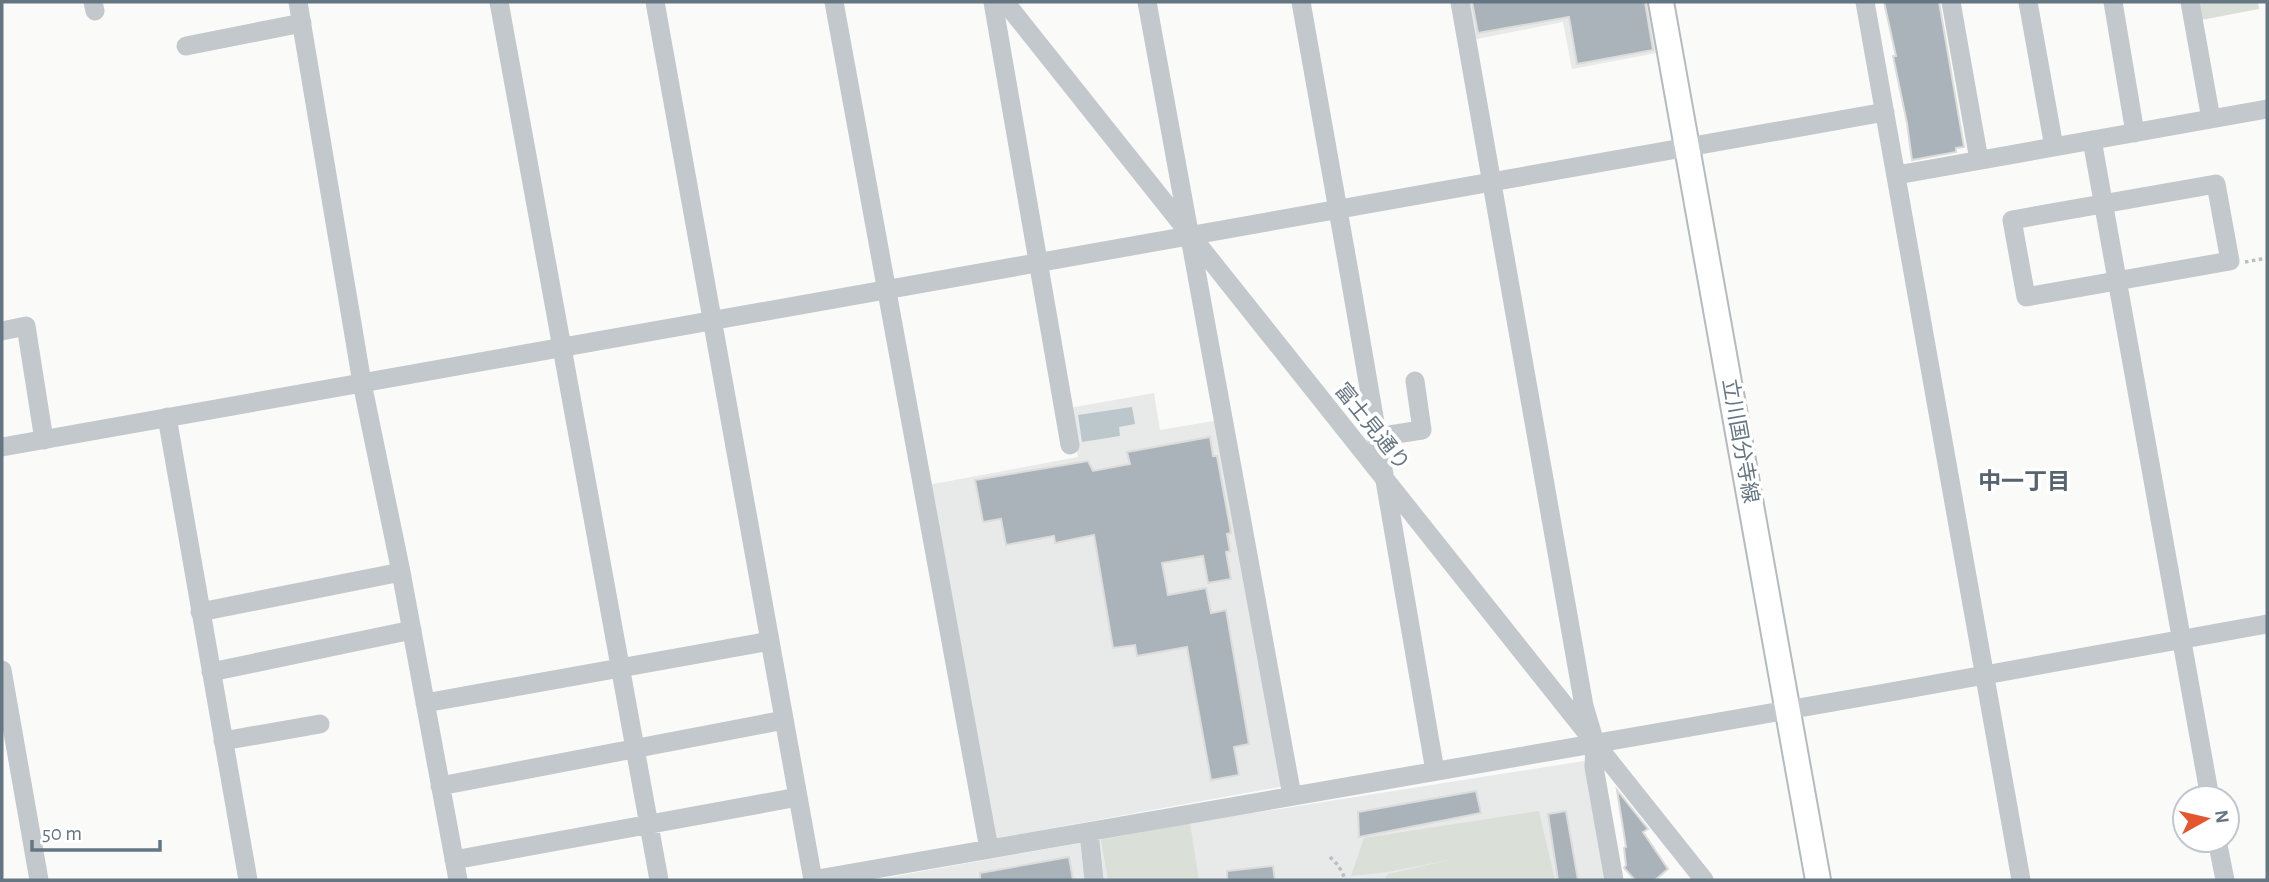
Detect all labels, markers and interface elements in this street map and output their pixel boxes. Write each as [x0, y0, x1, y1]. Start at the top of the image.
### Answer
street label: 立川国分寺線 [1719, 377, 1762, 505]
street label: 富士見通り [1331, 379, 1414, 474]
district label: 中一丁目 [1978, 469, 2070, 494]
north arrow [2171, 784, 2241, 854]
scale bar [32, 808, 159, 852]
text: N [2211, 809, 2232, 825]
text: 50 m [42, 823, 82, 844]

